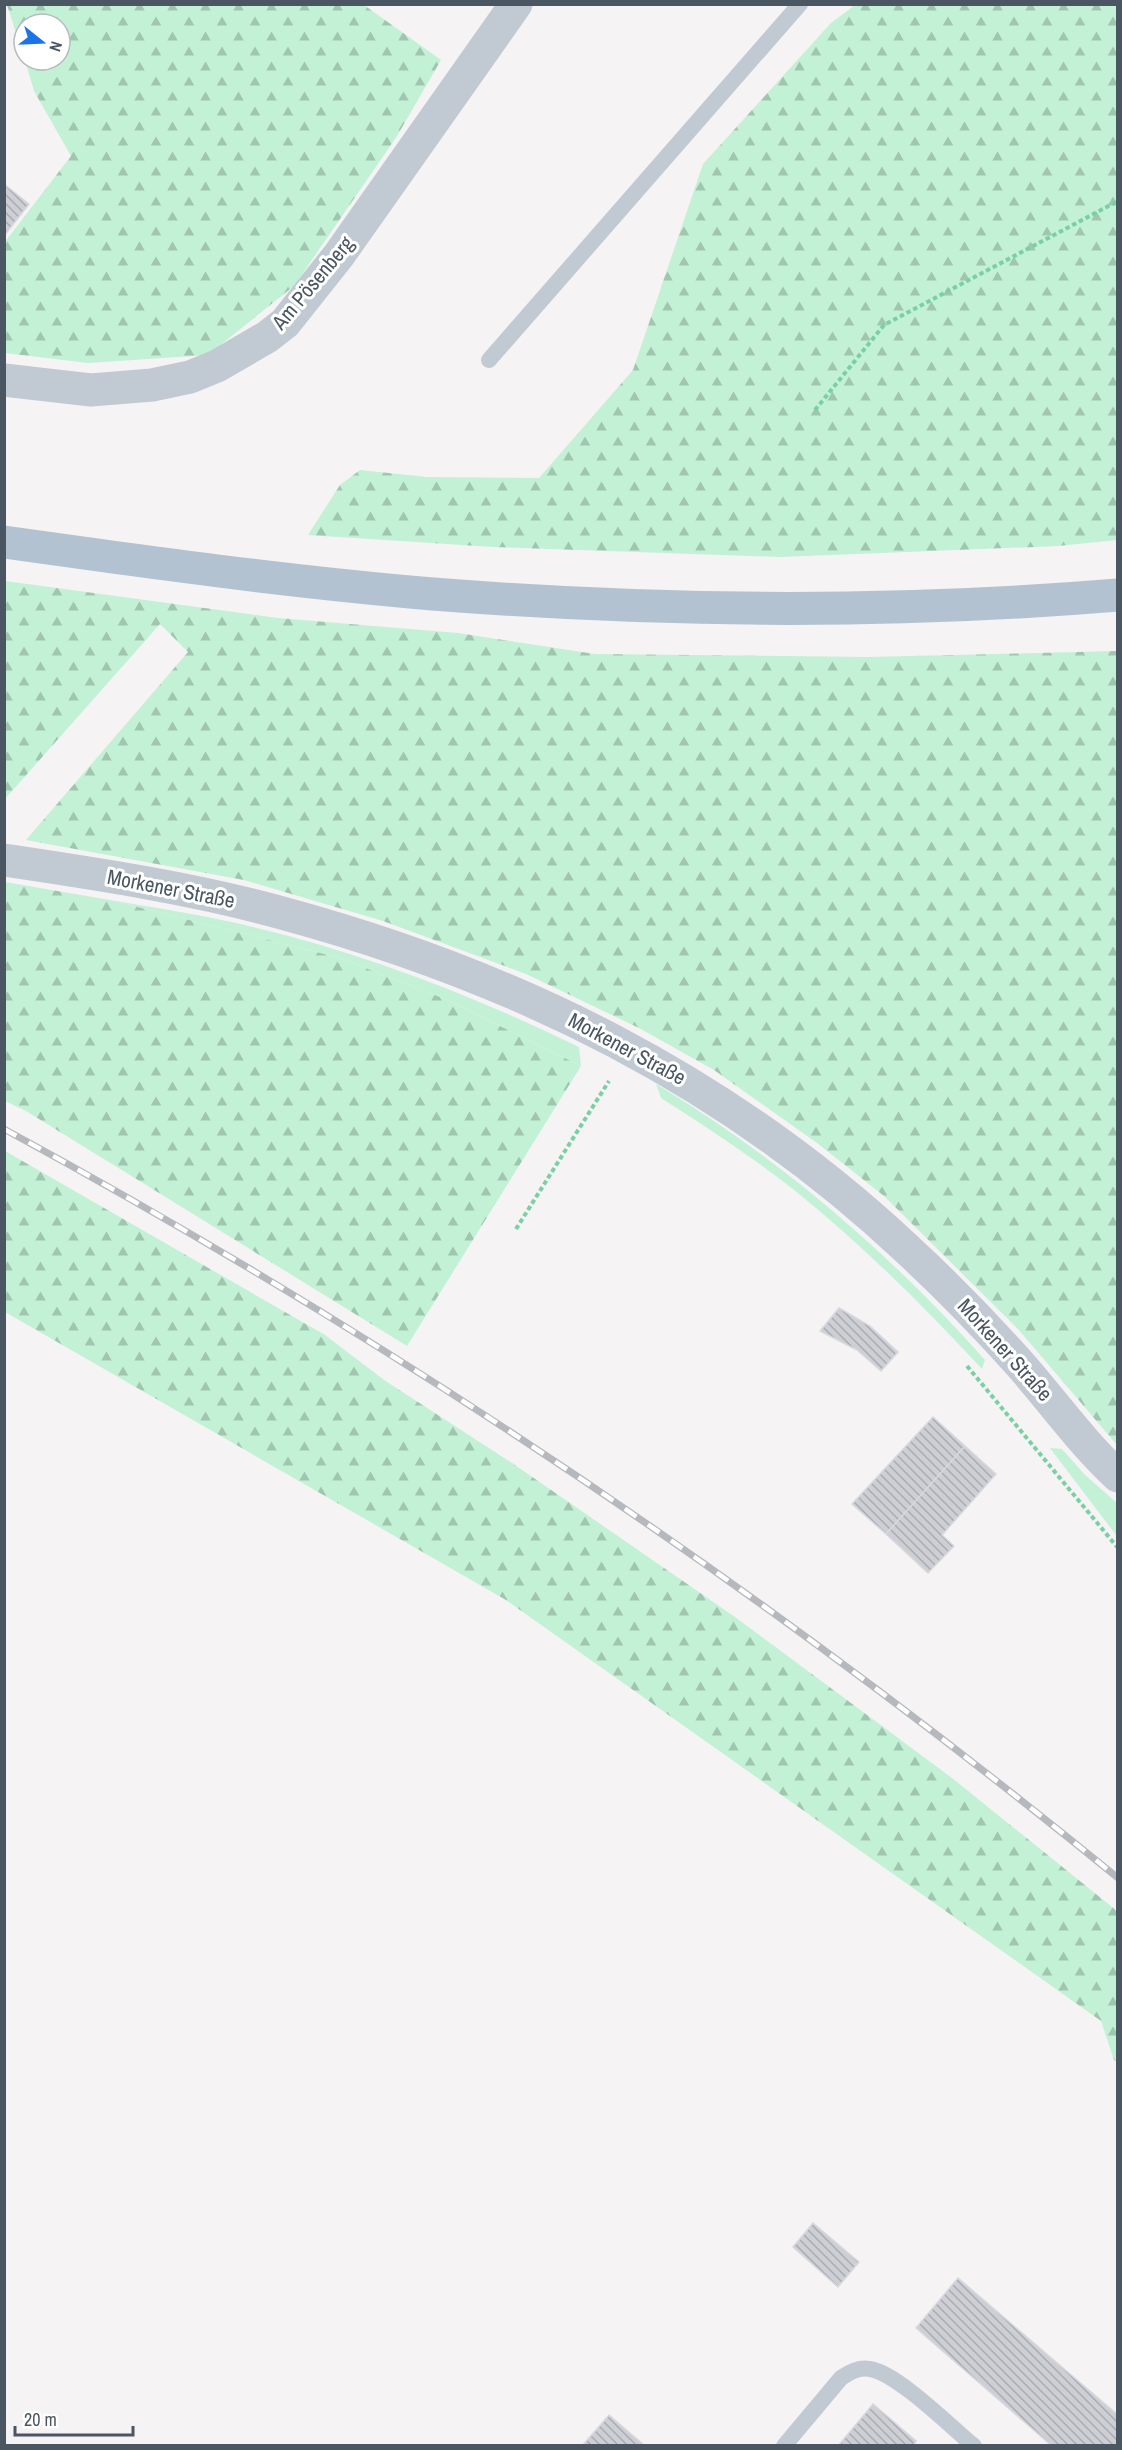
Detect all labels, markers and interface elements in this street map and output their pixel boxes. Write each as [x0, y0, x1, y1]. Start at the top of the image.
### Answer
north arrow [12, 12, 72, 72]
text: N [44, 39, 68, 55]
street label: Am Pösenberg [264, 229, 361, 336]
street label: Morkener Straße [105, 862, 237, 915]
street label: Morkener Straße [563, 1005, 691, 1092]
street label: Morkener Straße [951, 1292, 1059, 1407]
scale bar [15, 2399, 134, 2437]
text: 20 m [24, 2407, 57, 2432]

